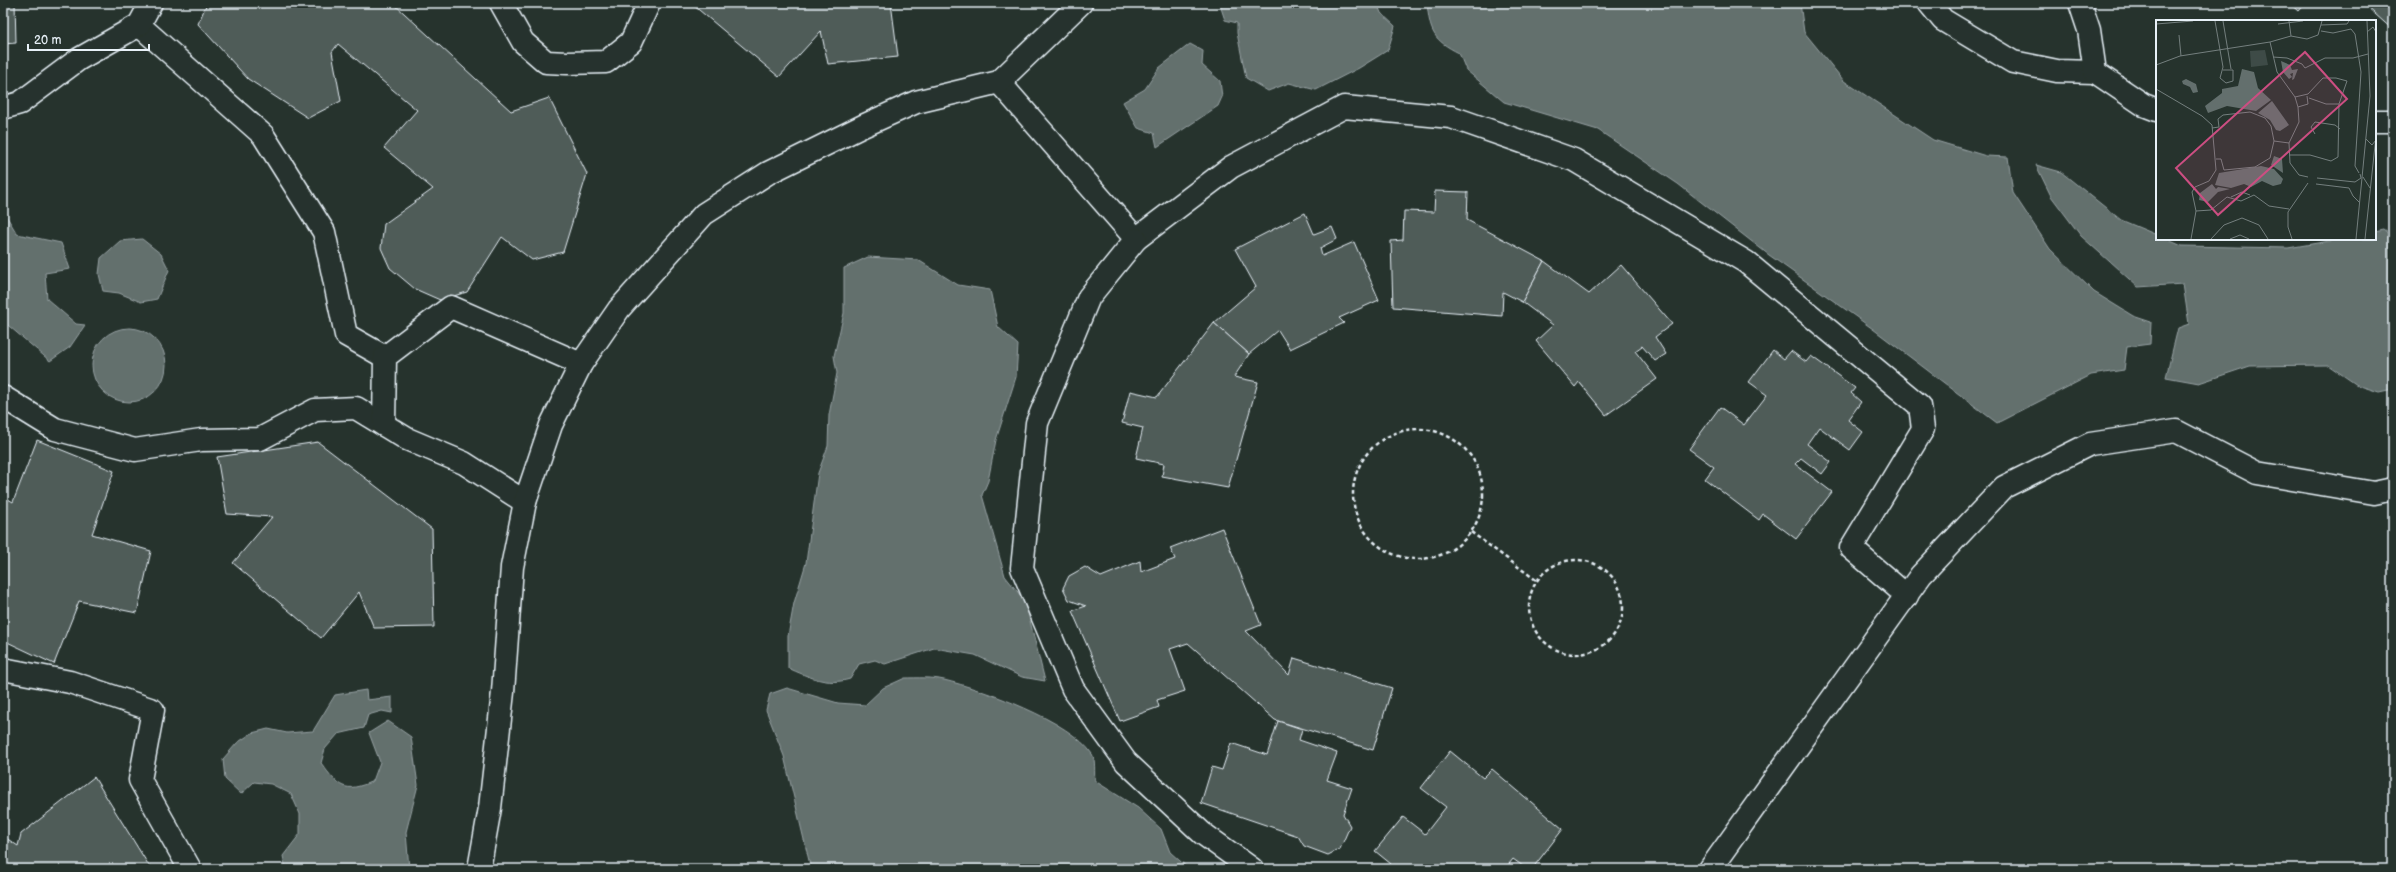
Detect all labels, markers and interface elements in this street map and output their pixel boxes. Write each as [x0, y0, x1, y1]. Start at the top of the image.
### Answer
inset map [2156, 20, 2376, 240]
scale bar [28, 26, 149, 52]
text: 20 m [34, 33, 61, 48]

